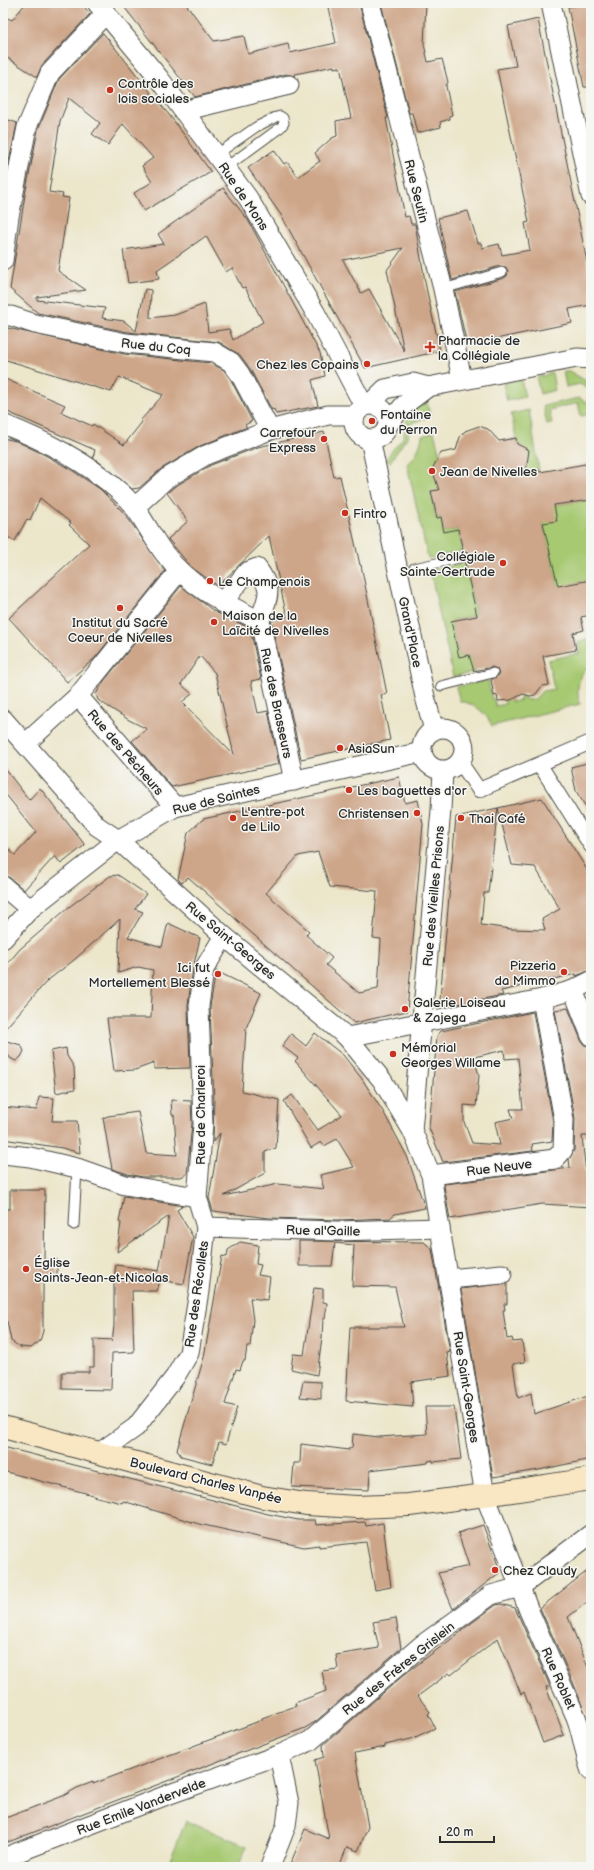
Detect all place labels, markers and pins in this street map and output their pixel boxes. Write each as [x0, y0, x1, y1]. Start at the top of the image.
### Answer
place label: Contrôle des lois sociales [118, 76, 194, 107]
marker: Contrôle des lois sociales [105, 85, 115, 95]
place label: Pharmacie de la Collégiale [438, 333, 520, 364]
marker: Pharmacie de la Collégiale [425, 342, 435, 352]
place label: Chez les Copains [256, 357, 360, 373]
marker: Chez les Copains [362, 359, 372, 369]
place label: Fontaine du Perron [380, 407, 437, 438]
marker: Fontaine du Perron [367, 416, 377, 426]
place label: Carrefour Express [260, 425, 317, 456]
marker: Carrefour Express [319, 434, 329, 444]
place label: Jean de Nivelles [440, 464, 538, 480]
marker: Jean de Nivelles [427, 466, 437, 476]
place label: Fintro [353, 506, 387, 522]
marker: Fintro [340, 508, 350, 518]
place label: Collégiale Sainte-Gertrude [400, 549, 495, 580]
marker: Collégiale Sainte-Gertrude [498, 558, 508, 568]
place label: Le Champenois [218, 574, 311, 590]
marker: Le Champenois [205, 576, 215, 586]
marker: Institut du Sacré Coeur de Nivelles [115, 603, 125, 613]
place label: Maison de la Laïcité de Nivelles [222, 608, 329, 639]
place label: Institut du Sacré Coeur de Nivelles [68, 615, 173, 646]
marker: Maison de la Laïcité de Nivelles [209, 617, 219, 627]
place label: AsiaSun [348, 741, 395, 757]
marker: AsiaSun [335, 743, 345, 753]
place label: Les baguettes d'or [357, 783, 467, 799]
marker: Les baguettes d'or [344, 785, 354, 795]
place label: L'entre-pot de Lilo [241, 804, 305, 835]
place label: Christensen [338, 806, 409, 822]
marker: Christensen [412, 808, 422, 818]
place label: Thai Café [469, 811, 526, 827]
marker: L'entre-pot de Lilo [228, 813, 238, 823]
marker: Thai Café [456, 813, 466, 823]
place label: Pizzeria da Mimmo [495, 958, 556, 989]
place label: Ici fut Mortellement Blessé [88, 960, 210, 991]
marker: Pizzeria da Mimmo [559, 967, 569, 977]
marker: Ici fut Mortellement Blessé [213, 969, 223, 979]
place label: Galerie Loiseau & Zajega [413, 995, 506, 1026]
marker: Galerie Loiseau & Zajega [400, 1004, 410, 1014]
place label: Mémorial Georges Willame [401, 1040, 501, 1071]
marker: Mémorial Georges Willame [388, 1049, 398, 1059]
place label: Église Saints-Jean-et-Nicolas [34, 1255, 169, 1286]
marker: Église Saints-Jean-et-Nicolas [21, 1264, 31, 1274]
place label: Chez Claudy [503, 1563, 577, 1579]
marker: Chez Claudy [490, 1565, 500, 1575]

